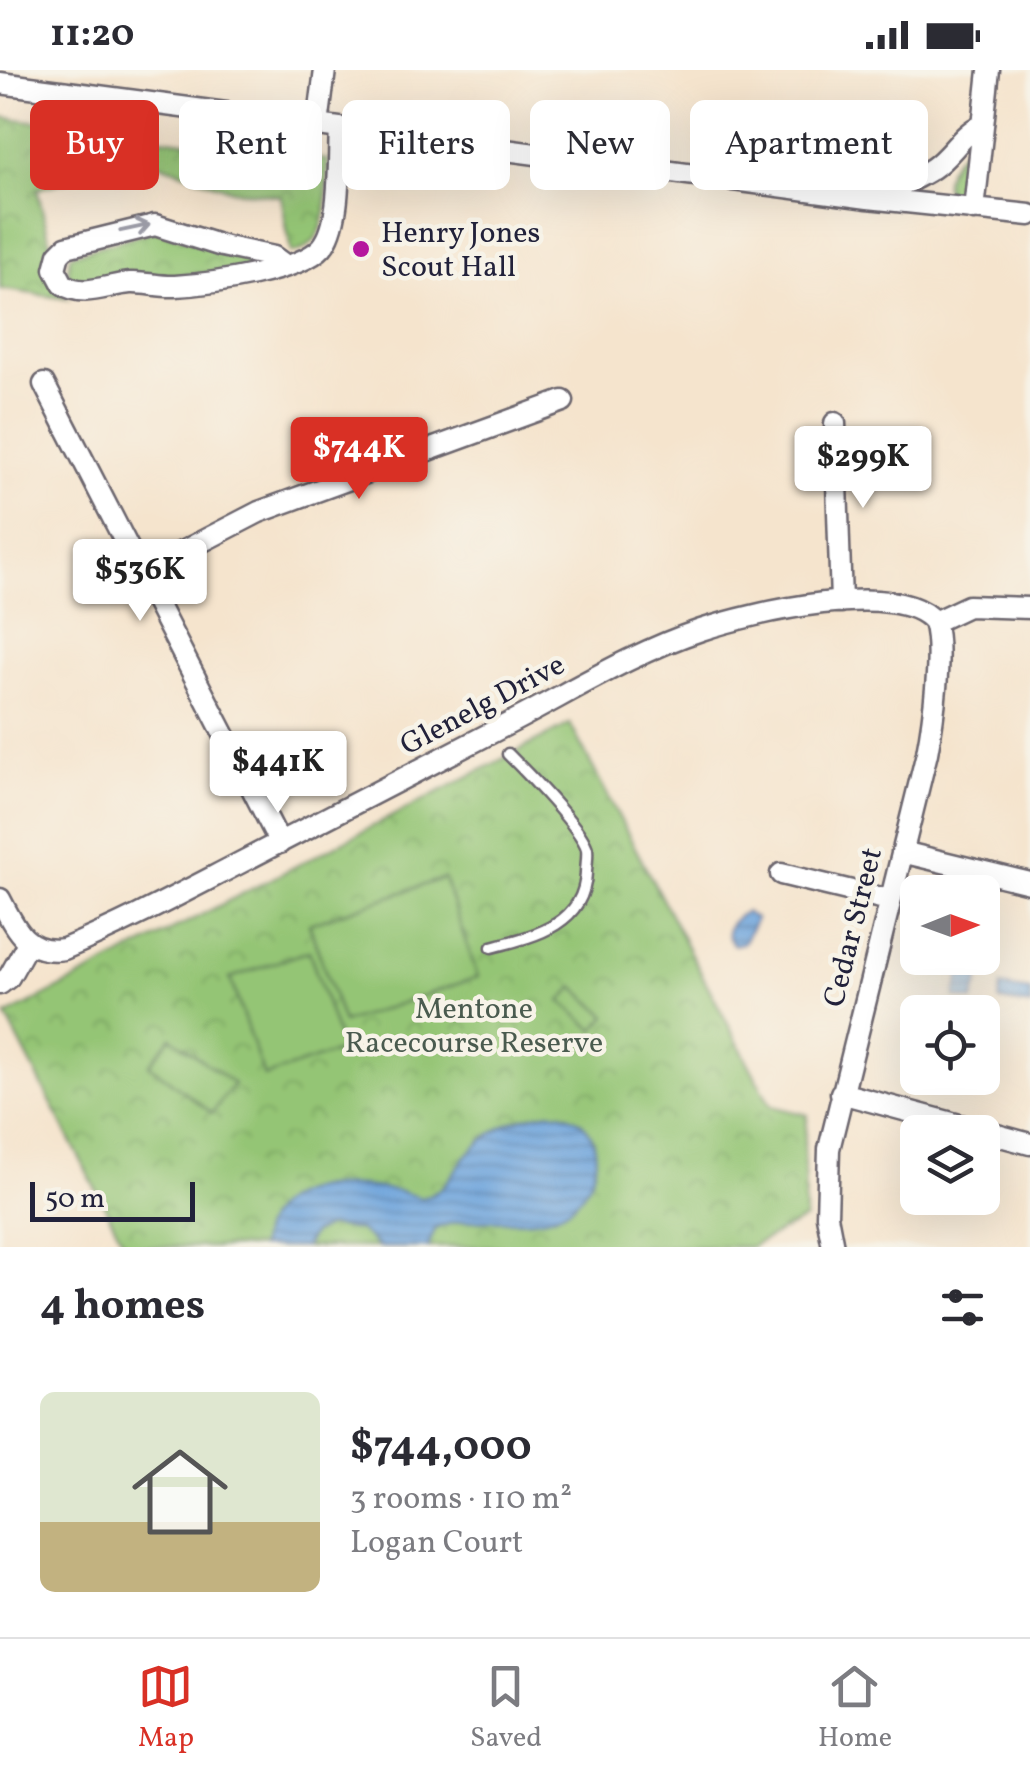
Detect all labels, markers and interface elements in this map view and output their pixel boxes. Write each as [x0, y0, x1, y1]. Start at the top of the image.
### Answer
text: 11:20 [50, 9, 134, 62]
chip: Buy [30, 100, 159, 190]
chip: Rent [179, 100, 322, 190]
chip: Filters [342, 100, 510, 190]
chip: New [530, 100, 670, 190]
chip: Apartment [690, 100, 928, 190]
place label: Henry Jones Scout Hall [381, 213, 540, 289]
one-way arrow [118, 218, 150, 236]
marker: Henry Jones Scout Hall [350, 238, 372, 260]
pin: $744K [289, 417, 429, 502]
pin: $299K [793, 426, 933, 511]
text: $744K [313, 427, 405, 471]
text: $299K [817, 436, 910, 480]
pin: $536K [70, 539, 210, 624]
text: $536K [95, 549, 185, 593]
street label: Glenelg Drive [393, 645, 573, 767]
pin: $441K [208, 731, 348, 816]
text: $441K [232, 741, 324, 785]
street label: Cedar Street [814, 843, 894, 1012]
north arrow [900, 875, 1000, 975]
map controls [900, 875, 1000, 1215]
park label: Mentone Racecourse Reserve [345, 989, 603, 1065]
button: locate [900, 995, 1000, 1095]
button: layers [900, 1115, 1000, 1215]
scale bar [30, 1177, 195, 1222]
text: 50 m [45, 1180, 105, 1219]
text: 4 homes [40, 1278, 205, 1337]
icon: filters [935, 1280, 990, 1335]
text: $744,000 [350, 1419, 532, 1478]
icon: home [120, 1432, 240, 1552]
text: 3 rooms · 110 m² [350, 1478, 572, 1522]
text: Logan Court [350, 1522, 523, 1566]
tab: Map [138, 1659, 194, 1758]
tab: Saved [470, 1659, 542, 1758]
tab: Home [818, 1659, 892, 1758]

